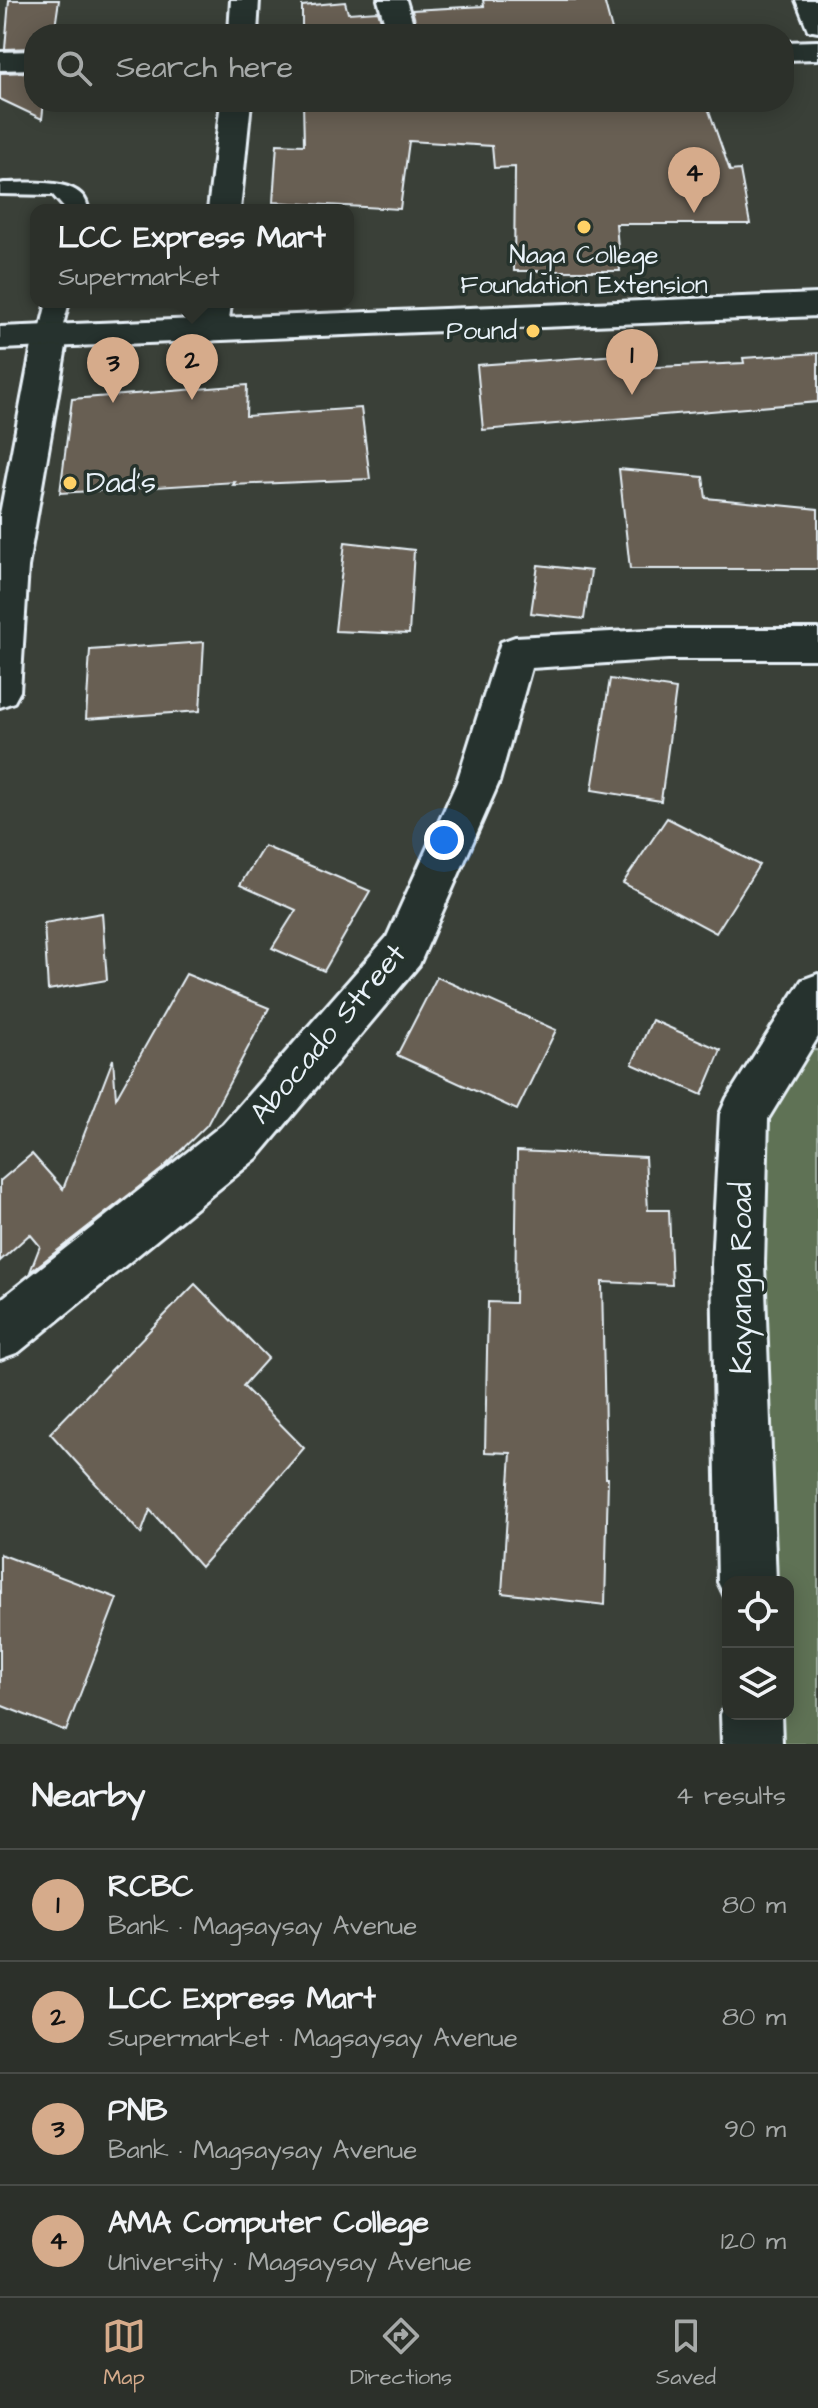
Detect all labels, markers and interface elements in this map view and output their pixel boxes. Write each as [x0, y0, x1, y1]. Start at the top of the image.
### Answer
search box [24, 24, 794, 112]
icon: search [52, 46, 96, 90]
text: Search here [116, 47, 293, 89]
pin: 4 [668, 147, 720, 213]
popup [30, 204, 354, 308]
text: LCC Express Mart [58, 217, 326, 259]
marker: Naga College Foundation Extension [575, 218, 593, 236]
place label: Naga College Foundation Extension [460, 237, 708, 303]
text: Supermarket [58, 259, 219, 295]
place label: Pound [446, 313, 517, 349]
marker: Pound [524, 322, 542, 340]
pin: 1 [606, 329, 658, 395]
pin: 2 [166, 334, 218, 400]
pin: 3 [87, 337, 139, 403]
place label: Dad's [86, 462, 156, 504]
marker: Dad's [61, 474, 79, 492]
your location [424, 820, 464, 860]
street label: Abocado Street [240, 935, 416, 1133]
street label: Kayanga Road [721, 1182, 764, 1374]
map controls [722, 1576, 794, 1720]
button: locate [722, 1576, 794, 1648]
button: layers [722, 1648, 794, 1720]
text: Nearby [32, 1772, 146, 1820]
text: 4 results [676, 1778, 786, 1814]
text: RCBC [108, 1866, 193, 1908]
text: 1 [56, 1887, 60, 1923]
text: 80 m [722, 1887, 786, 1923]
text: Bank · Magsaysay Avenue [108, 1908, 417, 1944]
text: LCC Express Mart [108, 1978, 376, 2020]
text: 2 [51, 1999, 65, 2035]
text: 80 m [722, 1999, 786, 2035]
text: Supermarket · Magsaysay Avenue [108, 2020, 518, 2056]
text: PNB [108, 2090, 167, 2132]
text: 3 [51, 2111, 65, 2147]
text: 90 m [724, 2111, 786, 2147]
text: Bank · Magsaysay Avenue [108, 2132, 417, 2168]
text: AMA Computer College [108, 2202, 429, 2244]
text: 4 [49, 2223, 67, 2259]
text: 120 m [721, 2223, 786, 2259]
text: University · Magsaysay Avenue [108, 2244, 472, 2280]
tab: Map [102, 2314, 146, 2393]
tab: Directions [350, 2314, 452, 2393]
tab: Saved [656, 2314, 716, 2393]

